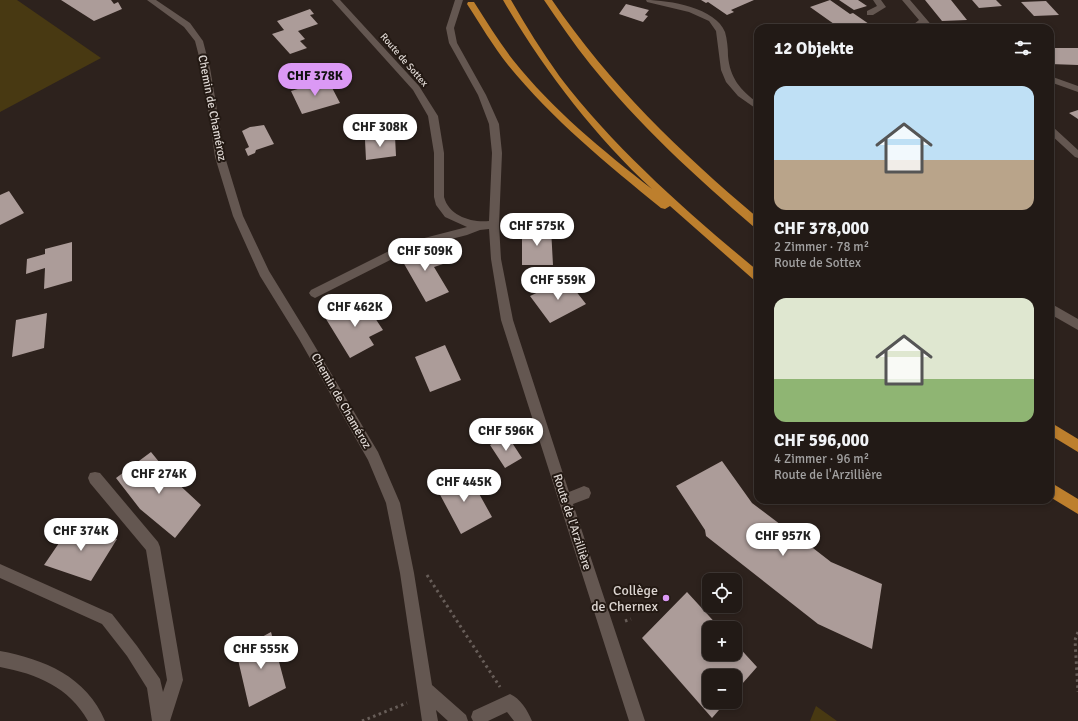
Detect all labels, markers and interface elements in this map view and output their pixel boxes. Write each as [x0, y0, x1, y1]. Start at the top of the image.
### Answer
street label: Route de Sottex [378, 31, 431, 89]
icon: filters [1012, 37, 1034, 59]
text: 12 Objekte [774, 38, 854, 59]
street label: Chemin de Chaméroz [194, 54, 230, 162]
pin: CHF 378K [274, 63, 356, 97]
text: CHF 378K [287, 68, 343, 84]
icon: home [868, 112, 940, 184]
pin: CHF 308K [339, 114, 421, 148]
text: CHF 308K [352, 119, 408, 135]
pin: CHF 575K [496, 213, 578, 247]
text: CHF 575K [509, 218, 565, 234]
text: CHF 378,000 [774, 218, 869, 239]
pin: CHF 509K [384, 238, 466, 272]
text: 2 Zimmer · 78 m² [774, 239, 869, 255]
text: CHF 509K [397, 243, 453, 259]
text: Route de Sottex [774, 255, 861, 271]
pin: CHF 559K [517, 267, 599, 301]
text: CHF 559K [530, 272, 586, 288]
pin: CHF 462K [314, 294, 396, 328]
text: CHF 462K [327, 299, 383, 315]
icon: home [868, 324, 940, 396]
street label: Chemin de Chaméroz [308, 351, 374, 451]
pin: CHF 596K [465, 418, 547, 452]
text: CHF 596K [478, 423, 534, 439]
text: CHF 596,000 [774, 430, 869, 451]
text: 4 Zimmer · 96 m² [774, 451, 869, 467]
pin: CHF 274K [118, 461, 200, 495]
text: CHF 274K [131, 466, 187, 482]
text: Route de l'Arzillière [774, 467, 882, 483]
pin: CHF 445K [423, 469, 505, 503]
street label: Route de l'Arzillière [549, 472, 595, 572]
text: CHF 445K [436, 474, 492, 490]
pin: CHF 374K [40, 518, 122, 552]
text: CHF 374K [53, 523, 109, 539]
pin: CHF 957K [742, 523, 824, 557]
text: CHF 957K [755, 528, 811, 544]
map controls [702, 573, 742, 709]
button: locate [702, 573, 742, 613]
place label: Collège de Chernex [591, 582, 659, 615]
marker: Collège de Chernex [661, 593, 671, 603]
button: + [702, 621, 742, 661]
pin: CHF 555K [220, 636, 302, 670]
text: CHF 555K [233, 641, 289, 657]
button: − [702, 669, 742, 709]

